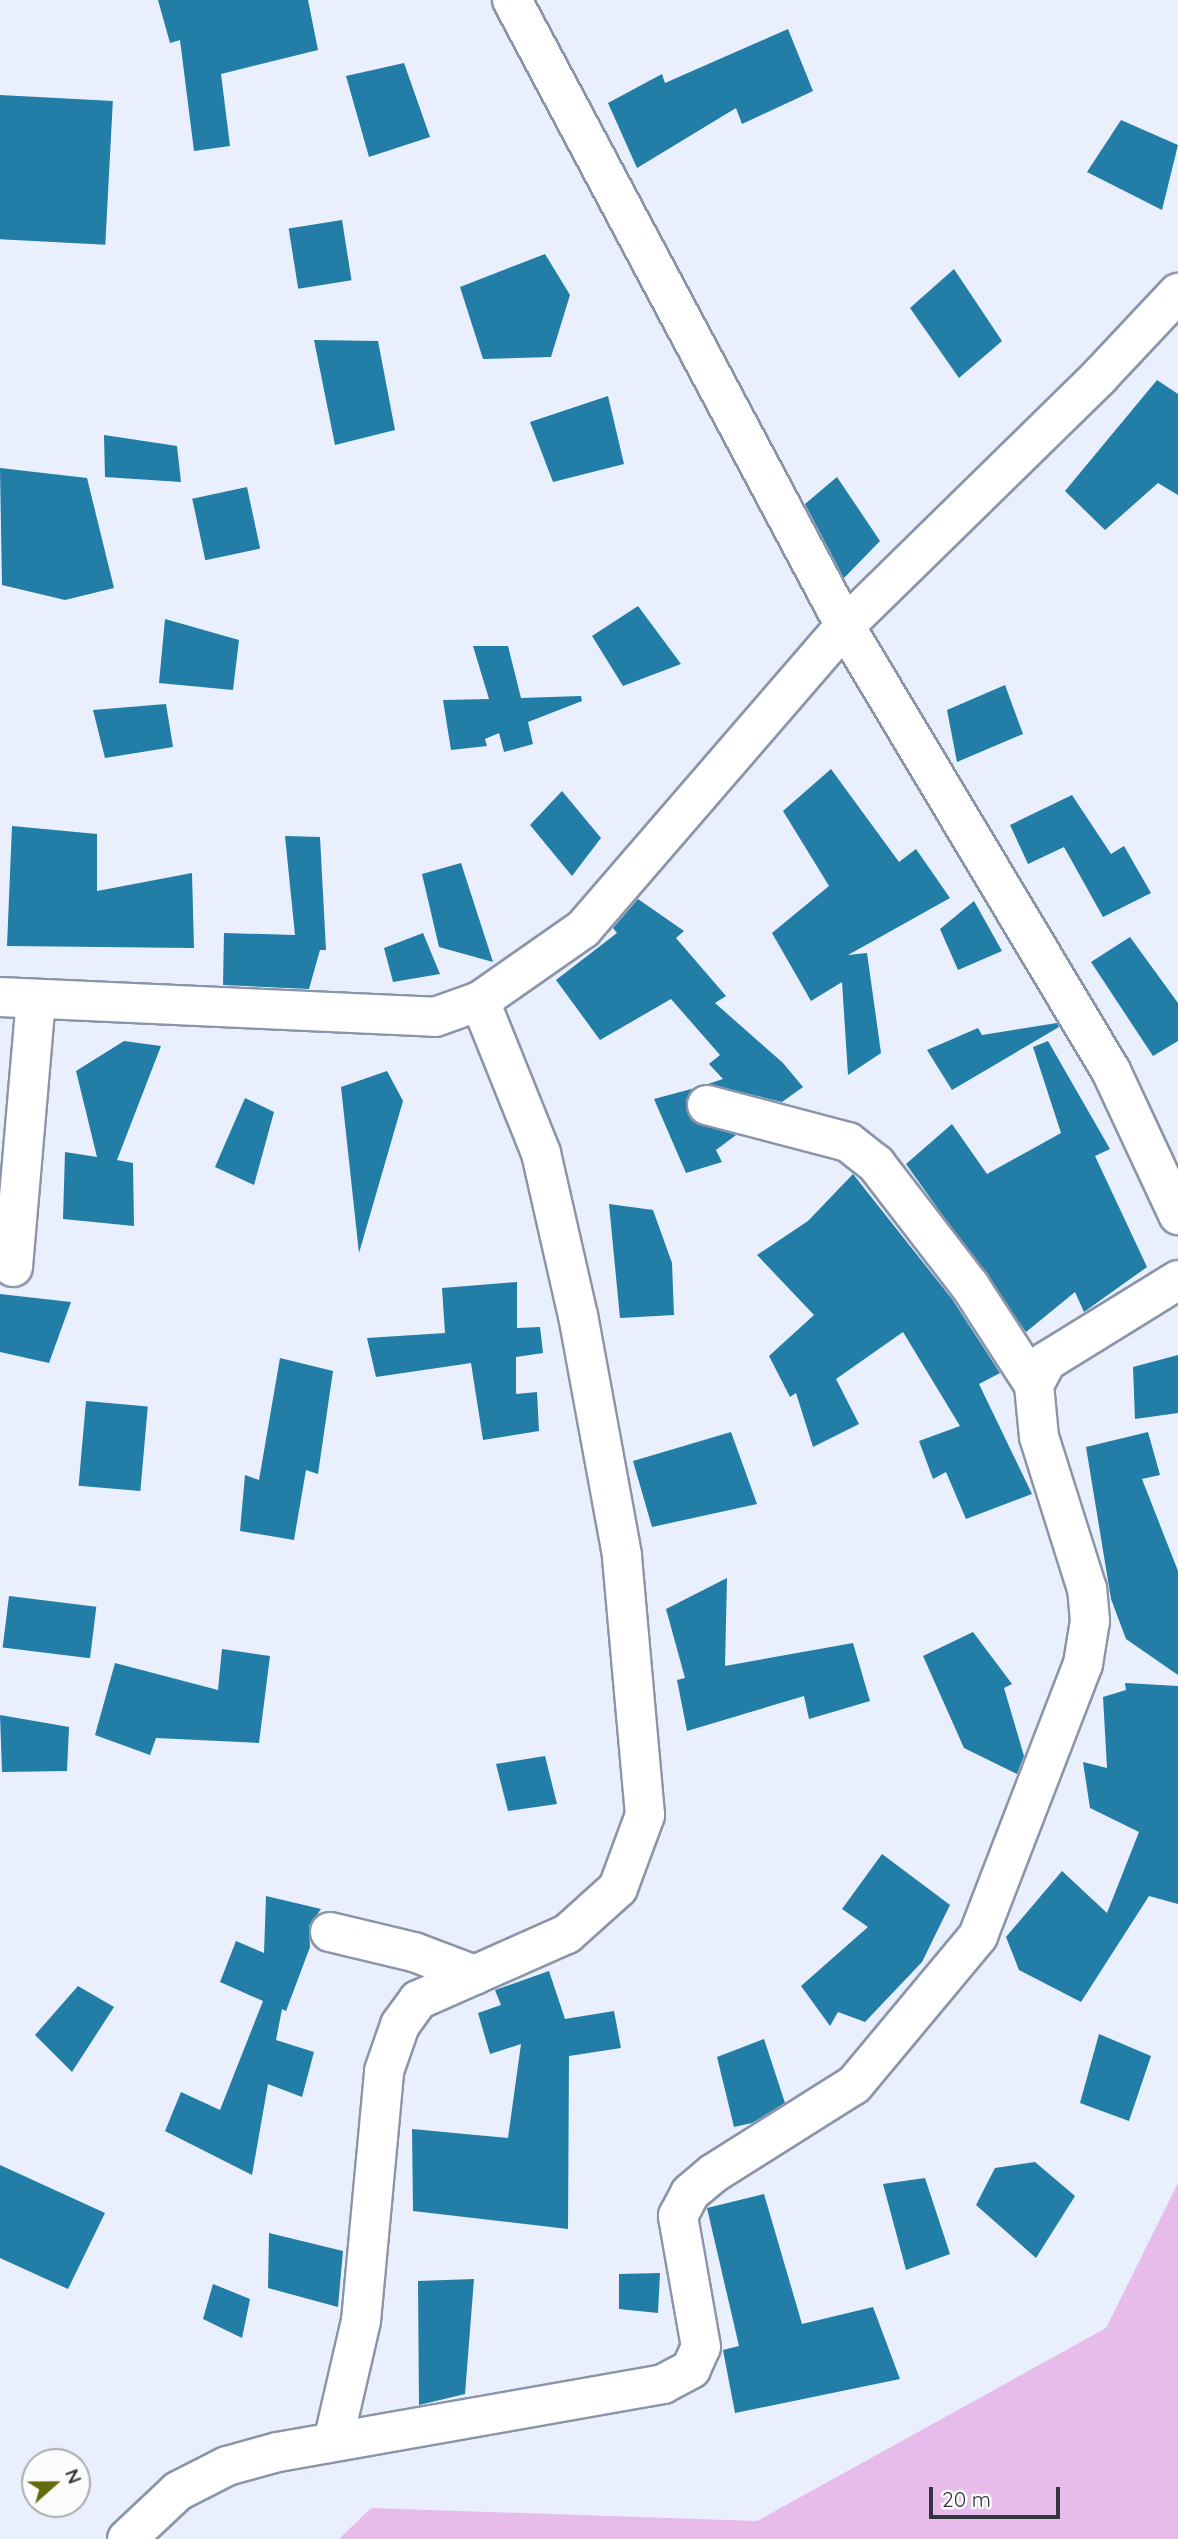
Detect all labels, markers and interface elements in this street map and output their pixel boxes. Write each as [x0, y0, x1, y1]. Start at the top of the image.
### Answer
north arrow [21, 2448, 91, 2518]
text: N [60, 2465, 87, 2487]
scale bar [933, 2472, 1064, 2516]
text: 20 m [942, 2486, 991, 2512]

